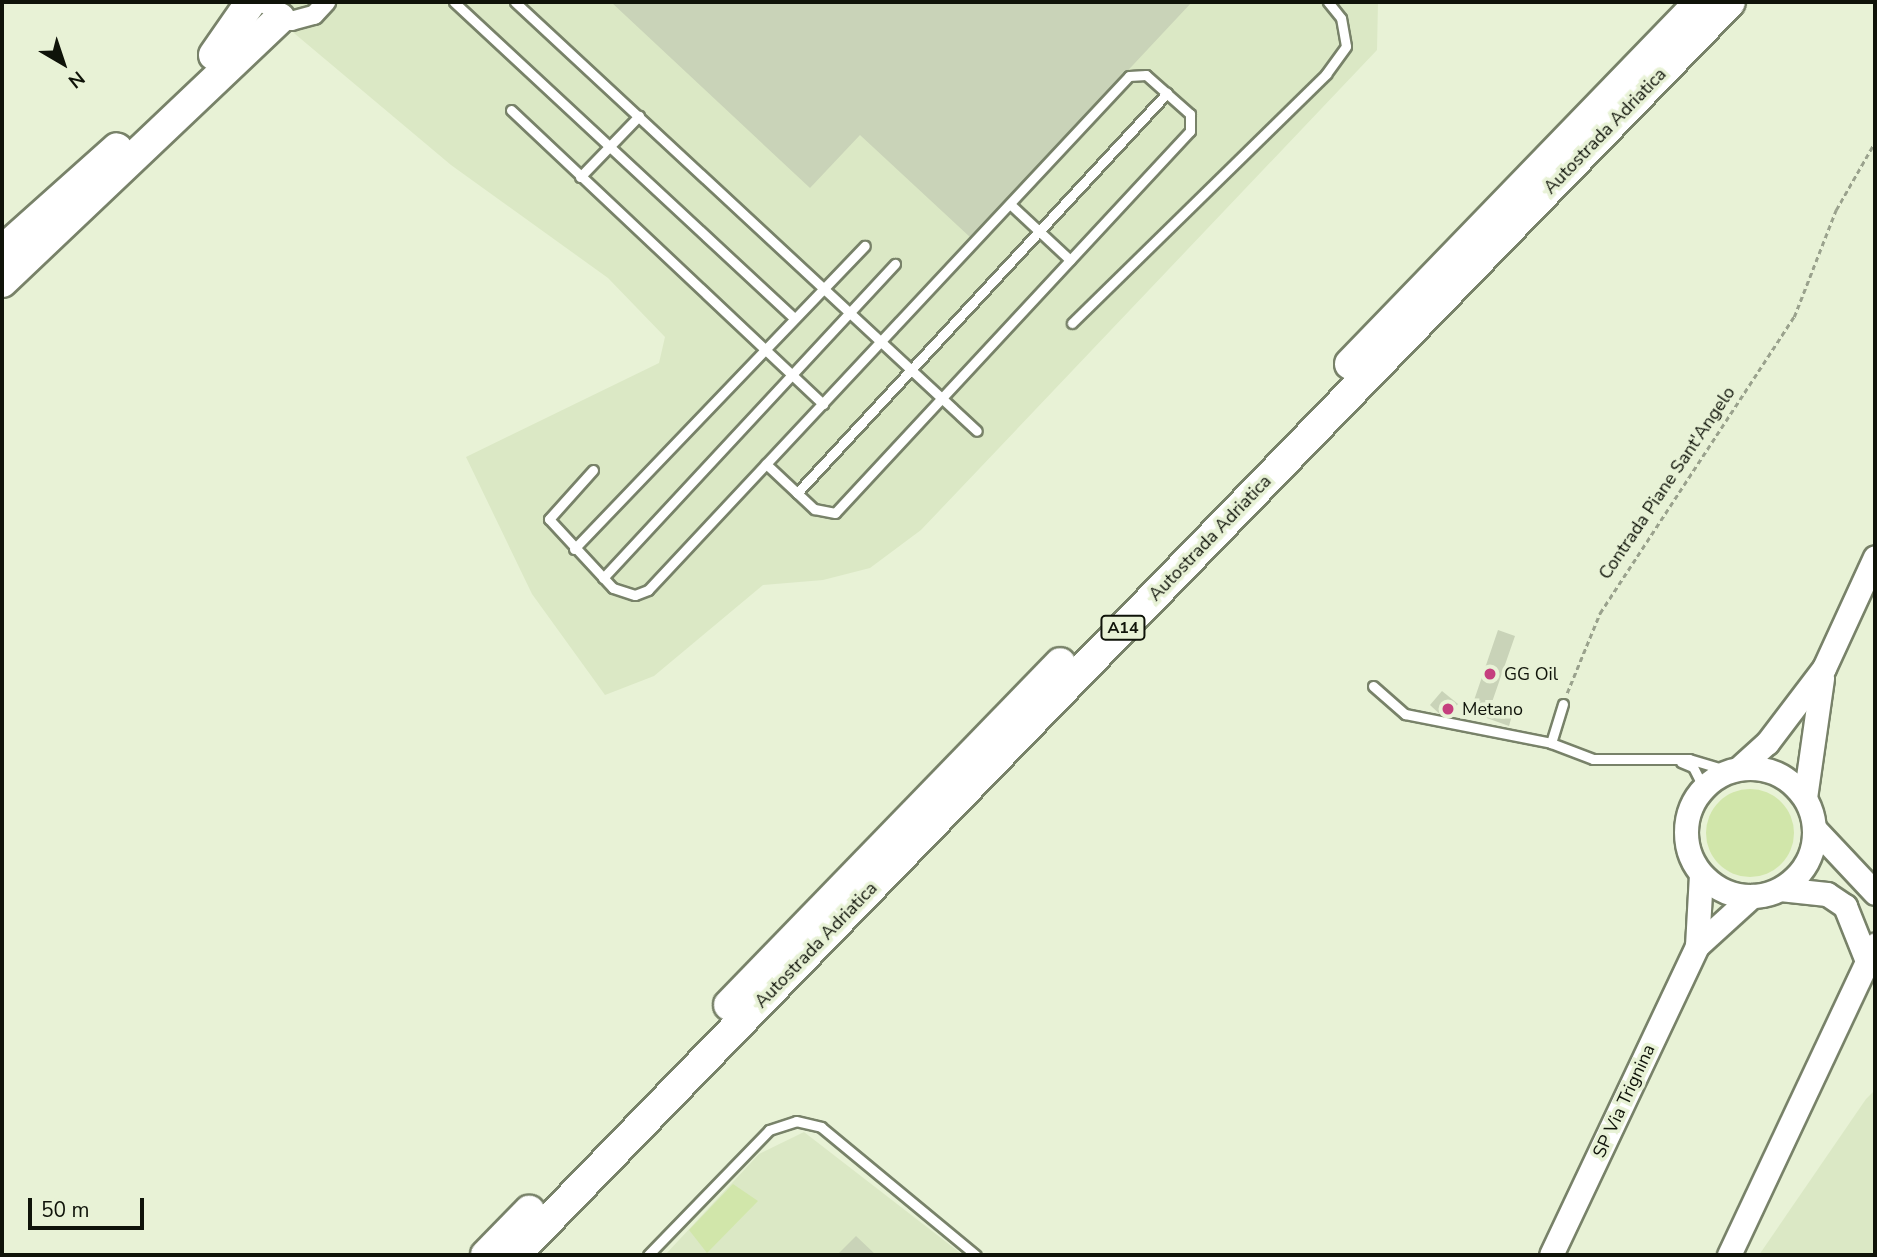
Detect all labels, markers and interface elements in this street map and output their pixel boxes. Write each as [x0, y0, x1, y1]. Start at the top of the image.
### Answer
north arrow [28, 28, 98, 98]
street label: Autostrada Adriatica [1539, 63, 1671, 199]
text: N [63, 65, 90, 94]
street label: Contrada Piane Sant'Angelo [1594, 382, 1740, 584]
street label: Autostrada Adriatica [1144, 470, 1276, 606]
road number: A14 [1100, 615, 1146, 640]
place label: GG Oil [1504, 663, 1558, 685]
marker: GG Oil [1482, 666, 1498, 682]
place label: Metano [1462, 698, 1523, 720]
marker: Metano [1440, 701, 1456, 717]
street label: Autostrada Adriatica [750, 877, 882, 1013]
street label: SP Via Trignina [1588, 1041, 1660, 1161]
scale bar [32, 1184, 147, 1228]
text: 50 m [41, 1196, 90, 1224]

